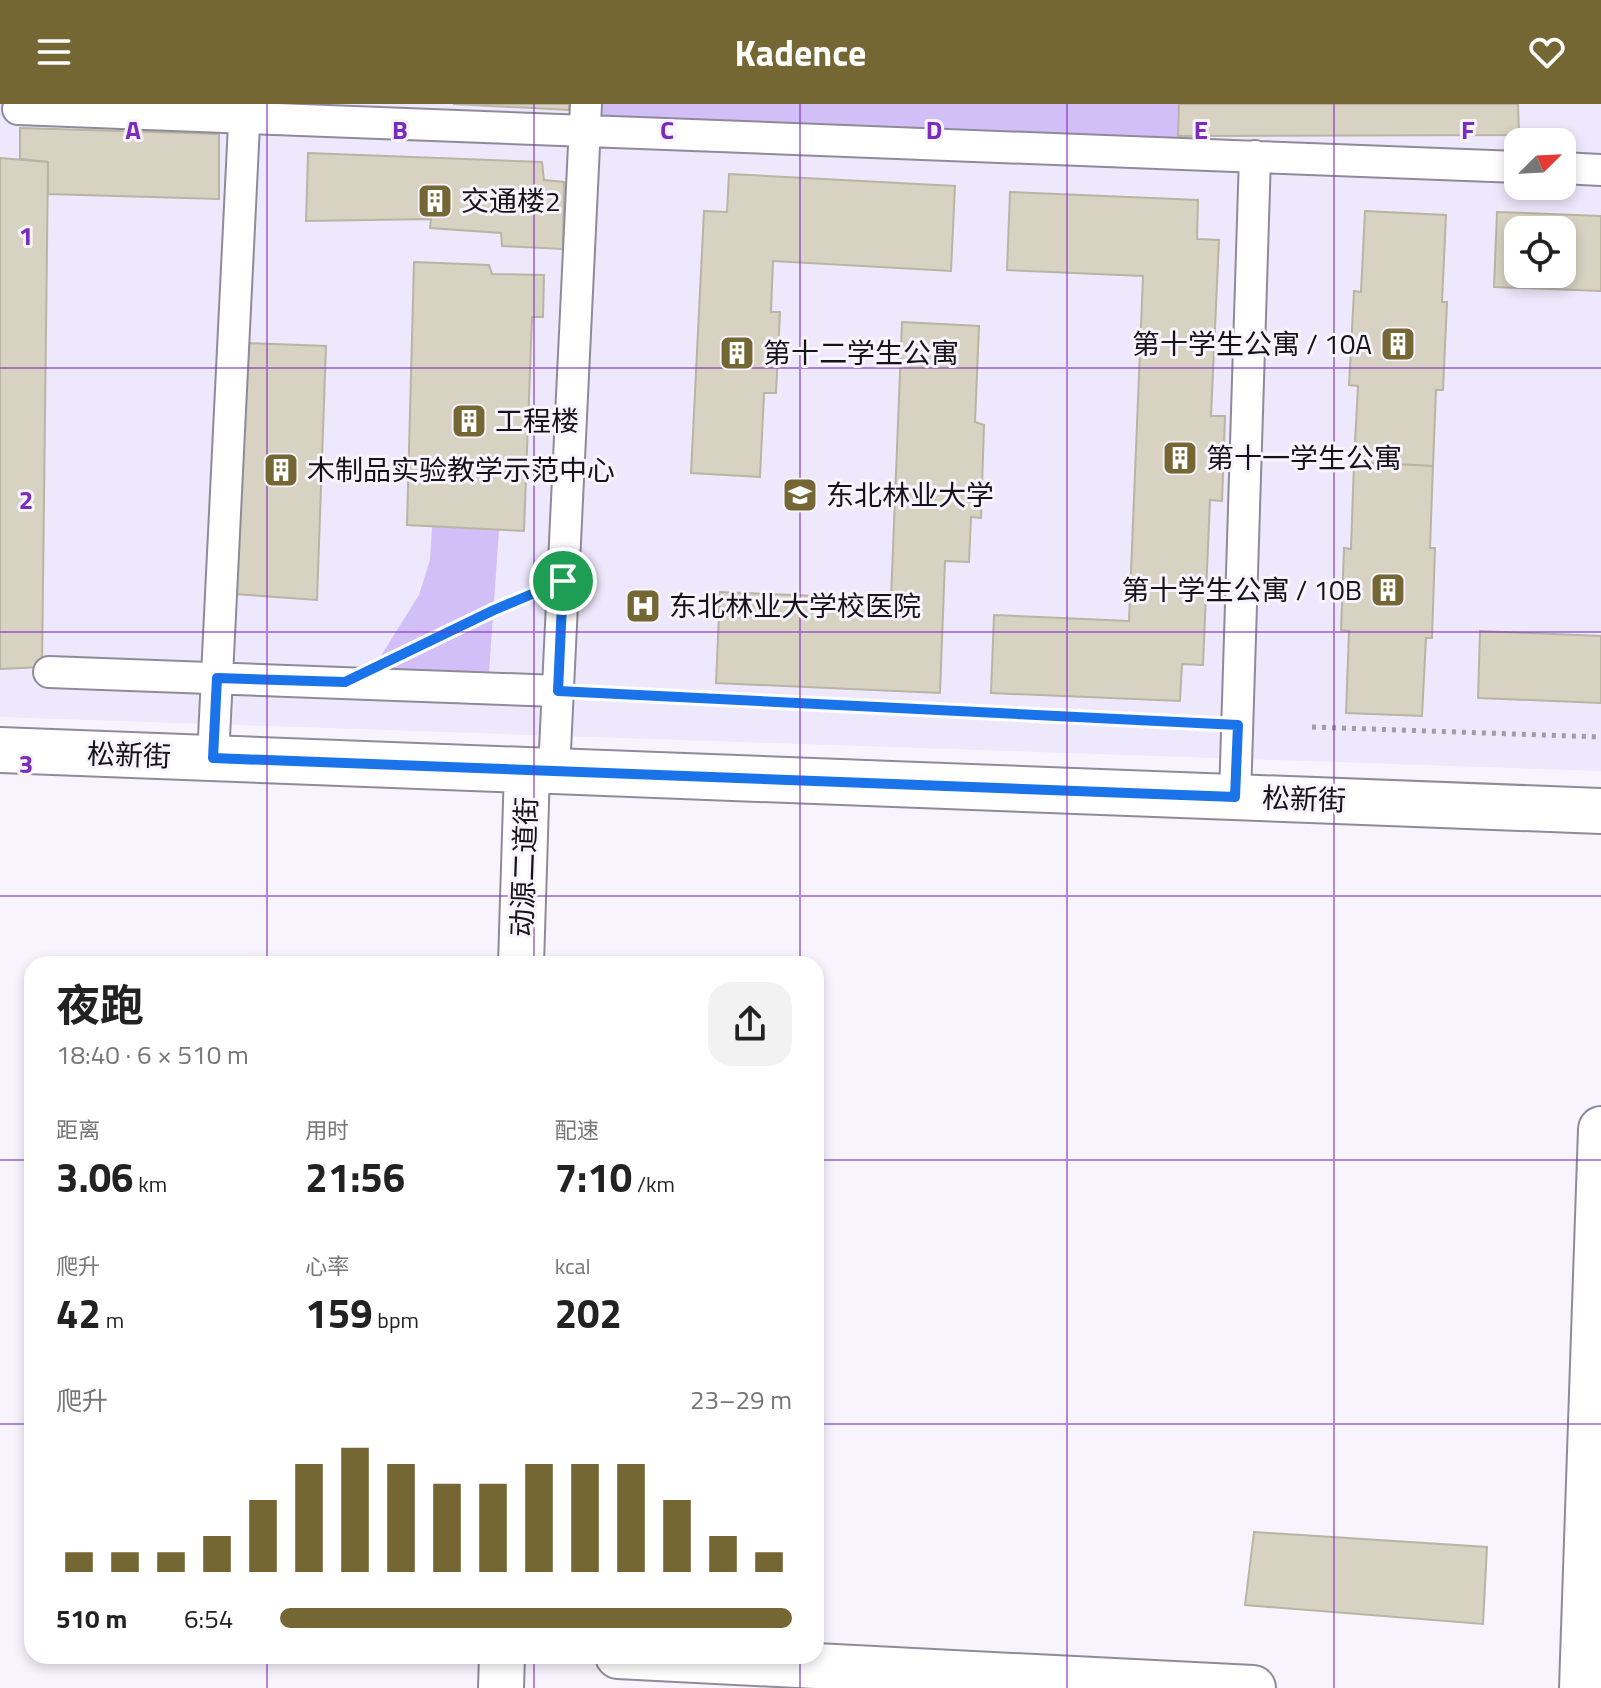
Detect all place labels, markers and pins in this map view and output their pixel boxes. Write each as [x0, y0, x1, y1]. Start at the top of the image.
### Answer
place label: 交通楼2 [461, 179, 561, 222]
building icon: 交通楼2 [416, 182, 454, 220]
place label: 第十学生公寓 / 10A [1132, 322, 1372, 365]
building icon: 第十学生公寓 / 10A [1379, 325, 1417, 363]
place label: 第十二学生公寓 [763, 331, 959, 374]
building icon: 第十二学生公寓 [718, 334, 756, 372]
place label: 工程楼 [495, 399, 579, 442]
building icon: 工程楼 [450, 402, 488, 440]
place label: 第十一学生公寓 [1206, 436, 1402, 479]
building icon: 第十一学生公寓 [1161, 439, 1199, 477]
place label: 木制品实验教学示范中心 [307, 448, 615, 491]
building icon: 木制品实验教学示范中心 [262, 451, 300, 489]
place label: 东北林业大学 [826, 473, 994, 516]
school or university icon: 东北林业大学 [781, 476, 819, 514]
pin [529, 547, 597, 615]
place label: 第十学生公寓 / 10B [1122, 568, 1362, 611]
building icon: 第十学生公寓 / 10B [1369, 571, 1407, 609]
place label: 东北林业大学校医院 [669, 584, 921, 627]
hospital icon: 东北林业大学校医院 [624, 587, 662, 625]

